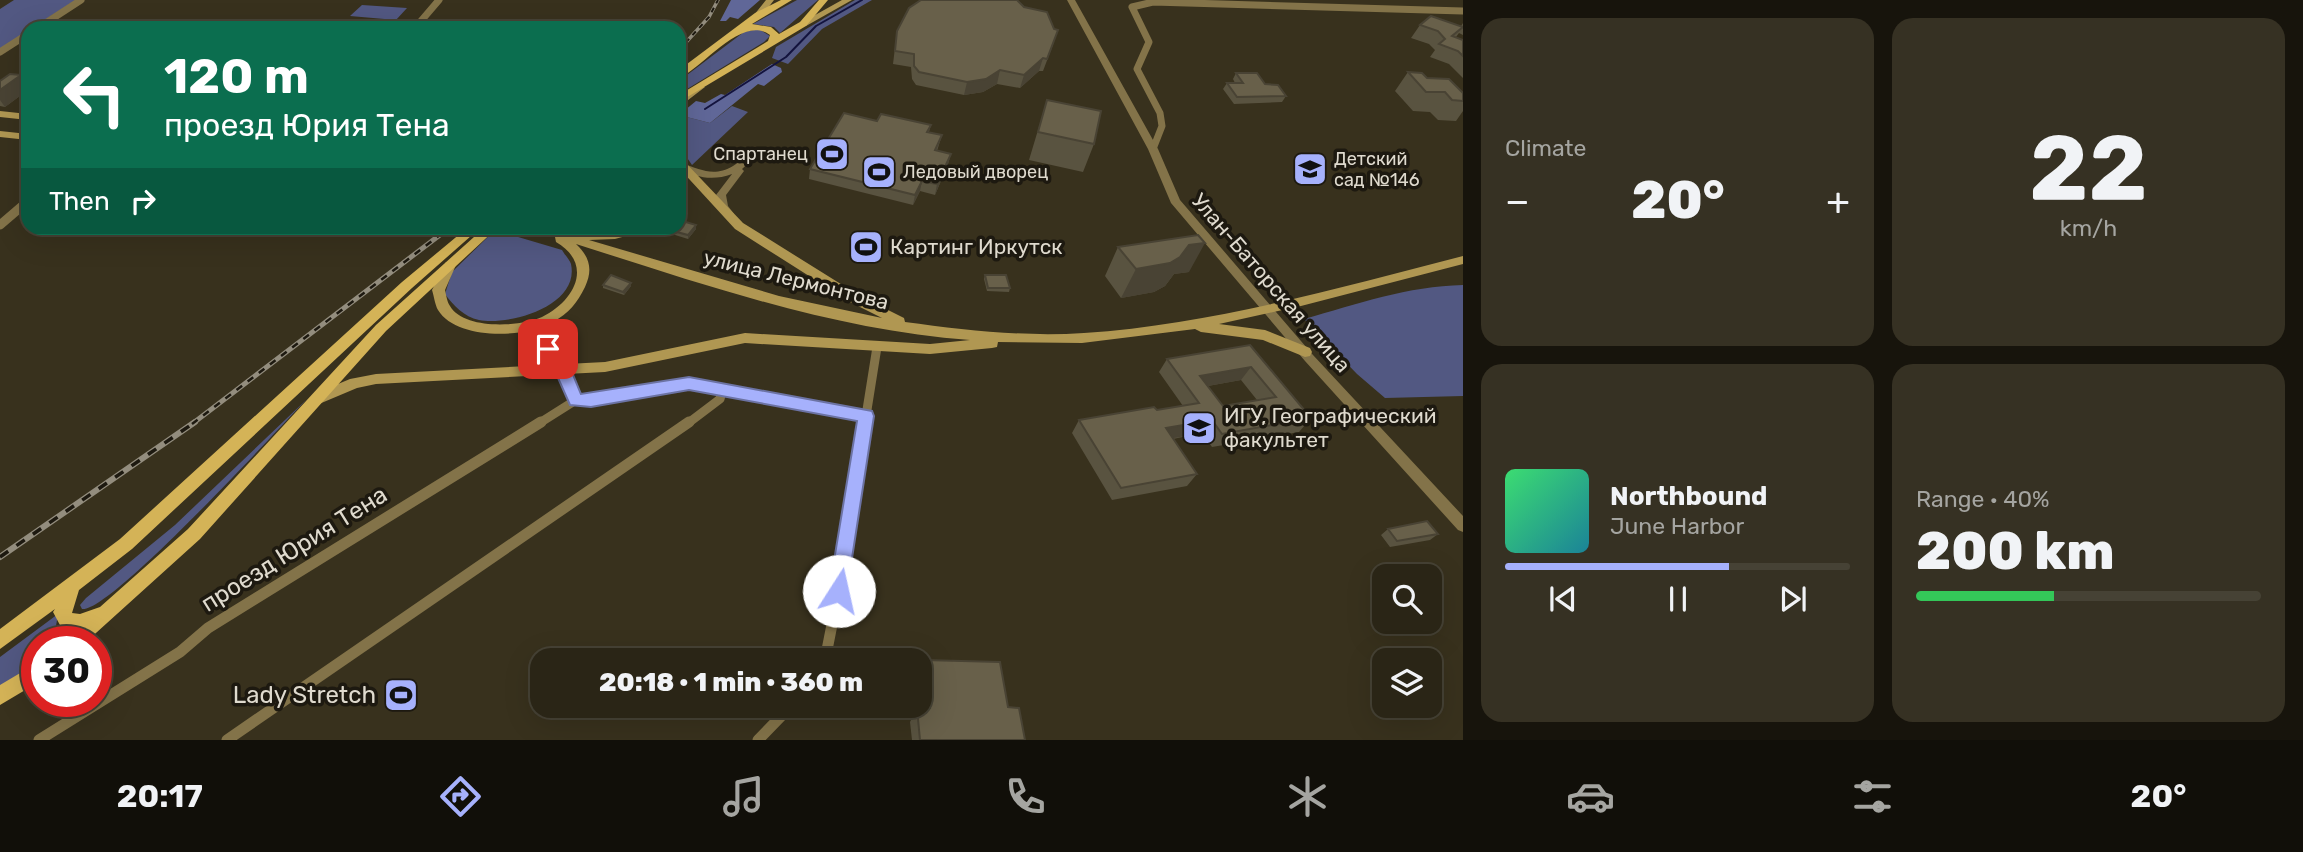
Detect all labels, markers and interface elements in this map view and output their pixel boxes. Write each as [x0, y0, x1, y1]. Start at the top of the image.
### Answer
text: 120 m [164, 47, 309, 105]
icon: left [49, 49, 140, 140]
text: проезд Юрия Тена [164, 106, 450, 144]
text: 22 [2029, 114, 2148, 222]
text: Climate [1505, 134, 1586, 162]
sports icon: Спартанец [813, 135, 851, 173]
place label: Спартанец [713, 143, 808, 165]
place label: Детский сад №146 [1334, 148, 1420, 191]
school or university icon: Детский сад №146 [1291, 150, 1329, 188]
sports icon: Ледовый дворец [860, 153, 898, 191]
place label: Ледовый дворец [903, 161, 1048, 183]
text: 20° [1631, 169, 1725, 231]
text: − [1505, 178, 1530, 224]
text: + [1826, 178, 1850, 224]
icon: right [124, 182, 162, 220]
text: Then [49, 186, 110, 217]
street label: Улан-Баторская улица [1187, 188, 1356, 377]
text: km/h [2060, 214, 2117, 242]
sports icon: Картинг Иркутск [847, 228, 885, 266]
place label: Картинг Иркутск [890, 234, 1063, 259]
street label: улица Лермонтова [701, 244, 891, 315]
pin [518, 319, 578, 379]
icon: arrive [529, 330, 567, 368]
place label: ИГУ, Географический факультет [1224, 403, 1437, 452]
school or university icon: ИГУ, Географический факультет [1180, 409, 1218, 447]
street label: проезд Юрия Тена [196, 480, 392, 618]
text: Northbound [1610, 481, 1768, 512]
text: Range · 40% [1916, 485, 2050, 513]
text: June Harbor [1610, 512, 1744, 540]
text: 200 km [1916, 520, 2114, 582]
position arrow [802, 554, 876, 628]
map controls [1372, 564, 1442, 718]
button: search [1372, 564, 1442, 634]
icon: previous [1544, 580, 1582, 618]
icon: pause [1659, 580, 1697, 618]
icon: next [1774, 580, 1812, 618]
speed limit sign: 30 [21, 626, 112, 717]
button: layers [1372, 648, 1442, 718]
text: 20:18 · 1 min · 360 m [599, 667, 863, 698]
sports icon: Lady Stretch [382, 676, 420, 714]
place label: Lady Stretch [233, 681, 376, 709]
icon: directions [436, 772, 485, 821]
icon: music [719, 772, 768, 821]
icon: phone [1001, 772, 1050, 821]
icon: climate [1283, 772, 1332, 821]
icon: car [1566, 772, 1615, 821]
icon: filters [1848, 772, 1897, 821]
text: 20:17 [117, 777, 203, 815]
text: 20° [2131, 777, 2186, 815]

